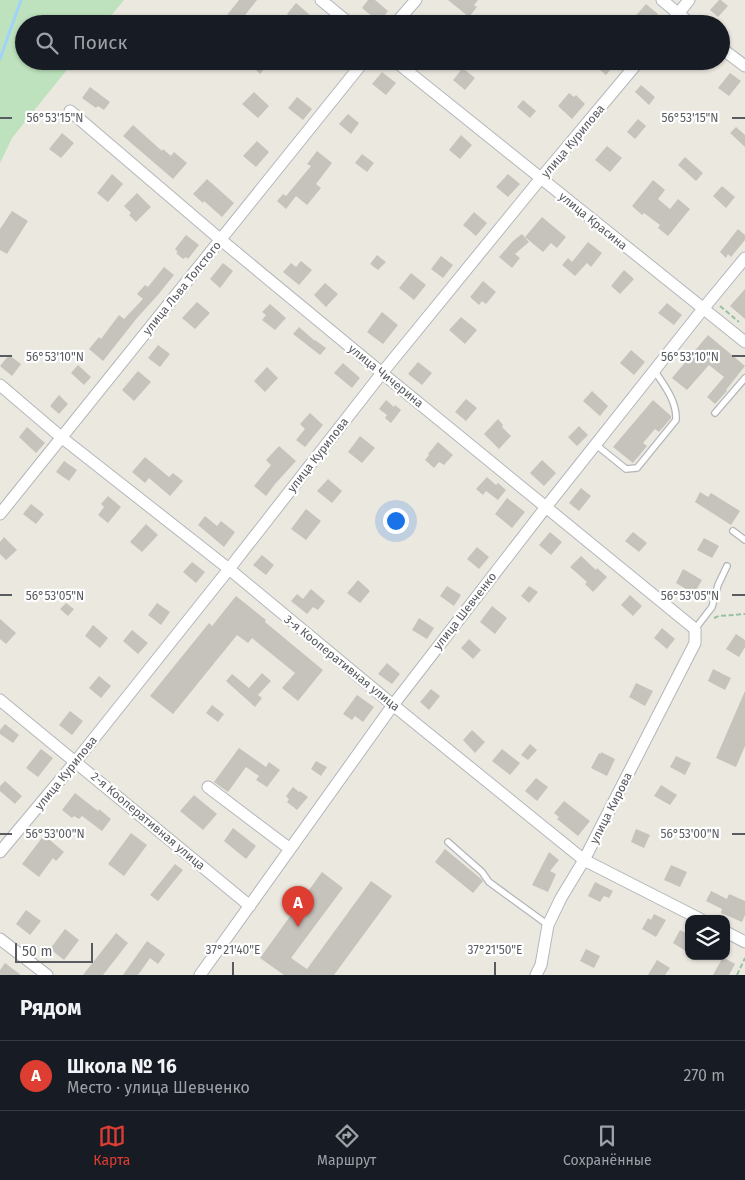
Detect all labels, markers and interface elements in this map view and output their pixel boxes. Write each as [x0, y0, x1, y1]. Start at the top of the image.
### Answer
search box [15, 15, 730, 70]
icon: search [33, 29, 61, 57]
text: Поиск [73, 31, 127, 54]
street label: улица Курилова [538, 102, 608, 180]
text: 56°53'15"N [27, 111, 83, 125]
text: 56°53'15"N [662, 111, 718, 125]
street label: улица Красина [556, 189, 630, 253]
street label: улица Льва Толстого [140, 238, 224, 338]
street label: улица Чичерина [346, 342, 426, 410]
text: 56°53'10"N [26, 350, 84, 364]
text: 56°53'10"N [661, 350, 719, 364]
street label: улица Курилова [285, 415, 351, 495]
your location [383, 508, 409, 534]
street label: улица Шевченко [430, 570, 500, 652]
text: 56°53'05"N [26, 589, 84, 603]
text: 56°53'05"N [661, 589, 719, 603]
street label: 3-я Кооперативная улица [281, 612, 403, 714]
street label: улица Курилова [32, 733, 100, 813]
street label: 2-я Кооперативная улица [88, 769, 208, 873]
street label: улица Кирова [587, 770, 635, 846]
text: 56°53'00"N [25, 827, 85, 841]
text: 56°53'00"N [660, 827, 720, 841]
pin: A [282, 886, 314, 927]
map controls [685, 915, 730, 960]
button: layers [685, 915, 730, 960]
scale bar [15, 940, 92, 963]
text: 50 m [22, 943, 53, 960]
text: 37°21'40"E [206, 943, 260, 957]
text: 37°21'50"E [468, 943, 522, 957]
text: Рядом [20, 995, 81, 1021]
text: Школа № 16 [67, 1055, 177, 1078]
text: A [31, 1066, 41, 1085]
text: 270 m [683, 1066, 725, 1085]
text: Место · улица Шевченко [67, 1078, 250, 1097]
tab: Карта [93, 1122, 130, 1169]
tab: Маршрут [317, 1122, 376, 1169]
tab: Сохранённые [563, 1122, 652, 1169]

